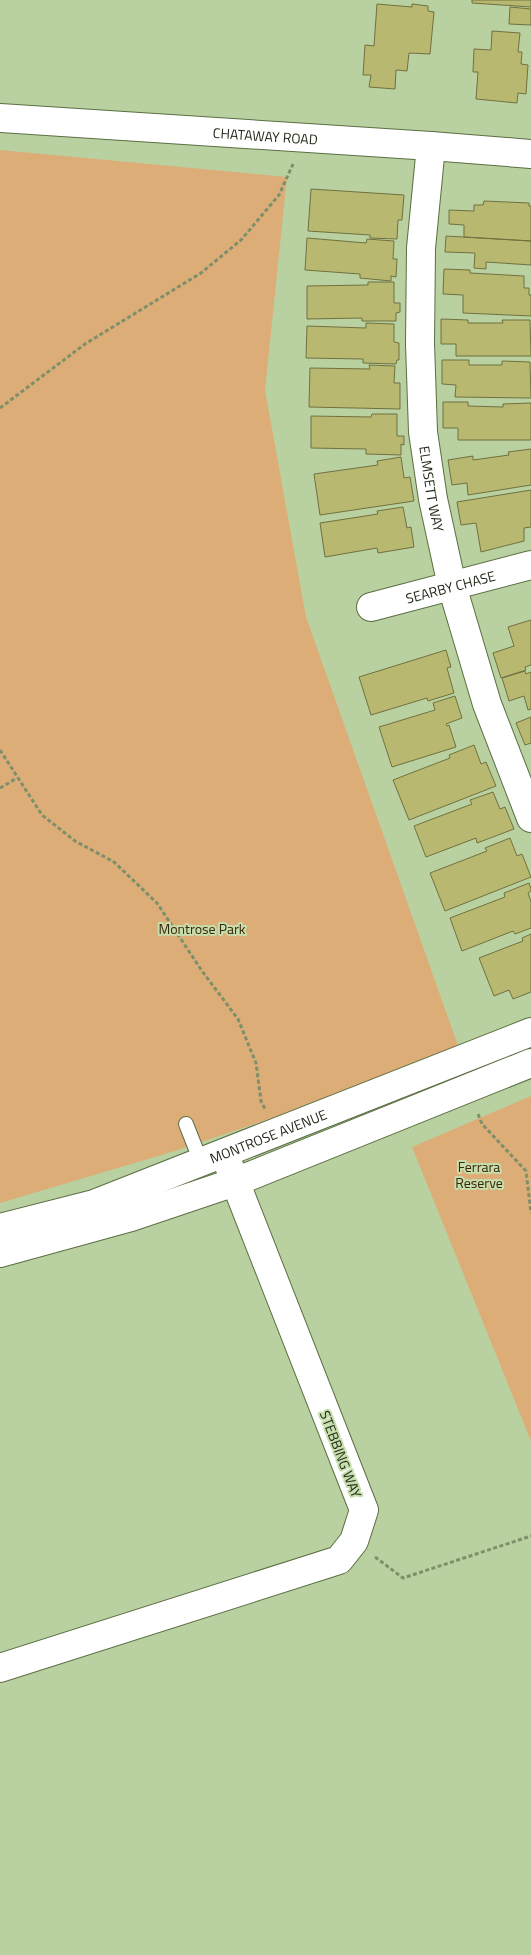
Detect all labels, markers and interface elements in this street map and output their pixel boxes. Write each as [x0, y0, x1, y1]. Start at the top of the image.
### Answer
street label: CHATAWAY ROAD [212, 121, 319, 149]
street label: ELMSETT WAY [415, 444, 450, 534]
street label: SEARBY CHASE [403, 564, 498, 608]
park label: Montrose Park [158, 918, 246, 939]
street label: MONTROSE AVENUE [206, 1103, 330, 1168]
park label: Ferrara Reserve [455, 1156, 503, 1193]
street label: STEBBING WAY [315, 1407, 367, 1501]

